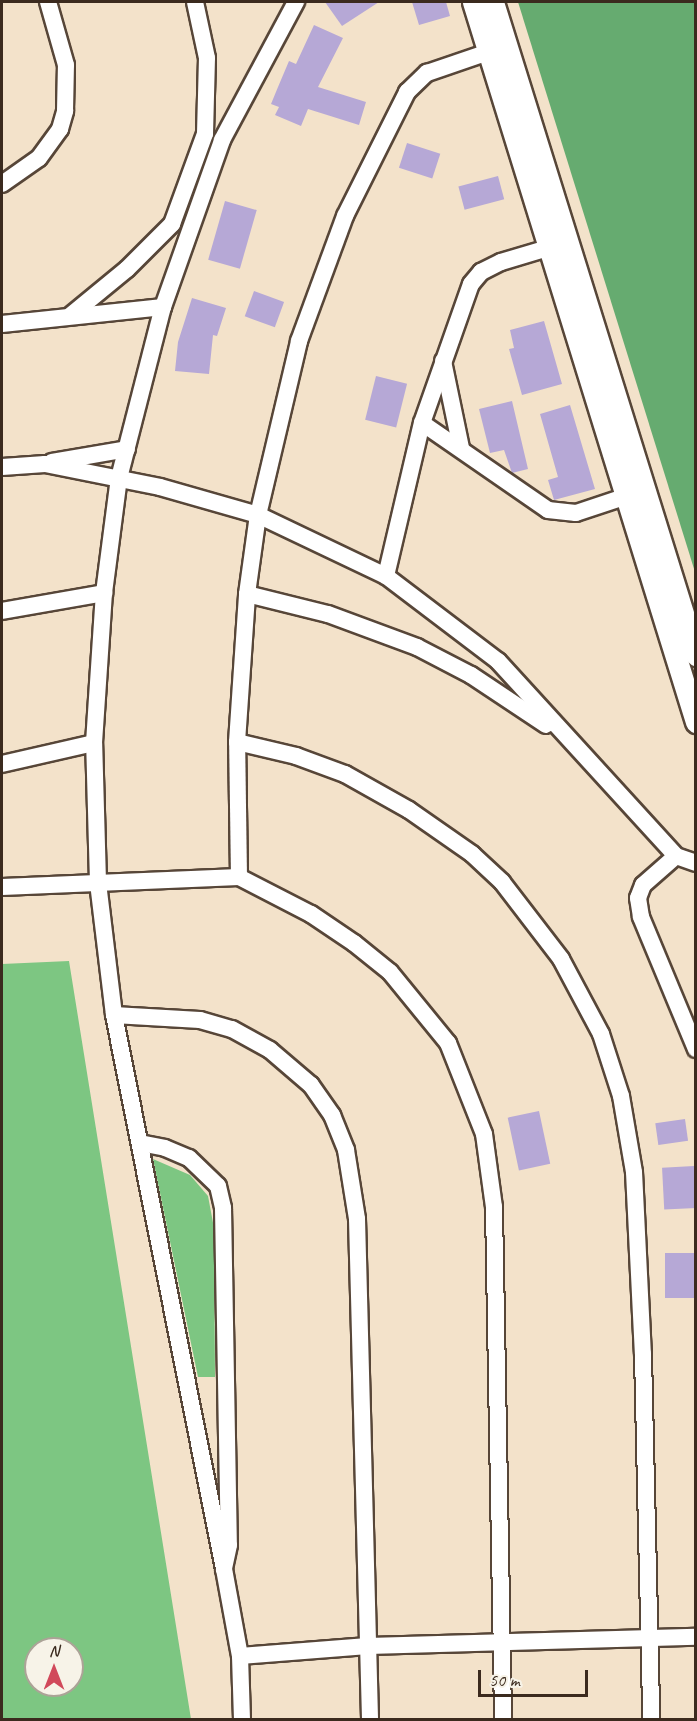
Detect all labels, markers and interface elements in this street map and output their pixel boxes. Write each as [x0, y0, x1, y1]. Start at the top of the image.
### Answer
north arrow [24, 1637, 84, 1697]
text: N [49, 1641, 59, 1661]
scale bar [481, 1658, 590, 1696]
text: 50 m [489, 1669, 520, 1691]

